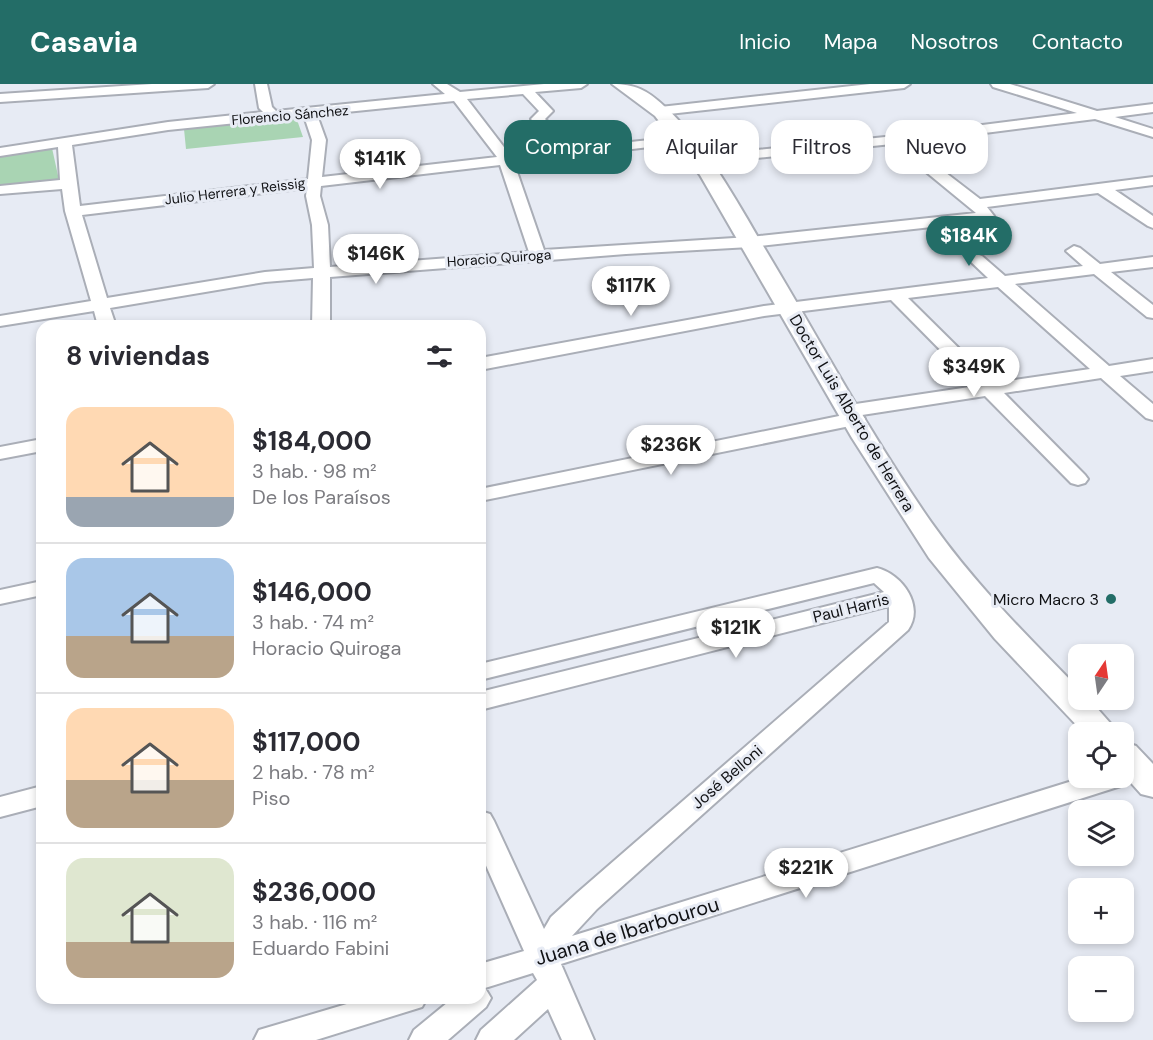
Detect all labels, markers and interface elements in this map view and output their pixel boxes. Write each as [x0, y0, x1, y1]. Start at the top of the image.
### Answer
text: Casavia [30, 24, 138, 61]
text: Inicio [739, 28, 791, 56]
text: Mapa [824, 28, 878, 56]
text: Nosotros [911, 28, 999, 56]
text: Contacto [1032, 28, 1123, 56]
street label: Florencio Sánchez [231, 101, 349, 129]
chip: Comprar [504, 120, 632, 174]
chip: Alquilar [644, 120, 759, 174]
chip: Filtros [771, 120, 873, 174]
chip: Nuevo [885, 120, 988, 174]
pin: $141K [338, 139, 422, 190]
text: $141K [354, 145, 406, 171]
street label: Julio Herrera y Reissig [164, 173, 307, 209]
pin: $184K [927, 216, 1011, 267]
text: $184K [940, 222, 998, 248]
pin: $146K [334, 234, 418, 285]
text: $146K [347, 240, 405, 266]
street label: Horacio Quiroga [446, 245, 552, 271]
pin: $117K [589, 266, 673, 317]
text: $117K [606, 272, 656, 298]
street label: Doctor Luis Alberto de Herrera [785, 311, 919, 515]
text: 8 viviendas [66, 339, 210, 373]
icon: filters [423, 340, 456, 373]
pin: $349K [932, 347, 1016, 398]
text: $349K [943, 353, 1005, 379]
text: $184,000 [252, 424, 372, 458]
pin: $236K [629, 425, 713, 476]
icon: home [114, 431, 186, 503]
text: $236K [640, 431, 702, 457]
text: 3 hab. · 98 m² [252, 458, 377, 484]
text: De los Paraísos [252, 484, 391, 510]
text: $146,000 [252, 575, 372, 609]
icon: home [114, 582, 186, 654]
street label: Paul Harris [811, 588, 891, 628]
place label: Micro Macro 3 [993, 589, 1099, 610]
marker: Micro Macro 3 [1104, 592, 1118, 606]
pin: $121K [694, 608, 778, 659]
text: 3 hab. · 74 m² [252, 609, 374, 635]
text: $121K [710, 614, 762, 640]
text: Horacio Quiroga [252, 635, 401, 661]
north arrow [1068, 644, 1134, 710]
map controls [1068, 644, 1134, 1022]
button: locate [1068, 722, 1134, 788]
text: $117,000 [252, 725, 361, 759]
icon: home [114, 732, 186, 804]
street label: José Belloni [687, 740, 767, 814]
text: 2 hab. · 78 m² [252, 759, 375, 785]
text: Piso [252, 785, 290, 811]
button: layers [1068, 800, 1134, 866]
pin: $221K [764, 848, 848, 899]
text: $221K [778, 854, 834, 880]
text: $236,000 [252, 875, 376, 909]
button: + [1068, 878, 1134, 944]
icon: home [114, 882, 186, 954]
street label: Juana de Ibarbourou [532, 891, 722, 971]
text: 3 hab. · 116 m² [252, 909, 377, 935]
text: Eduardo Fabini [252, 935, 389, 961]
button: − [1068, 956, 1134, 1022]

